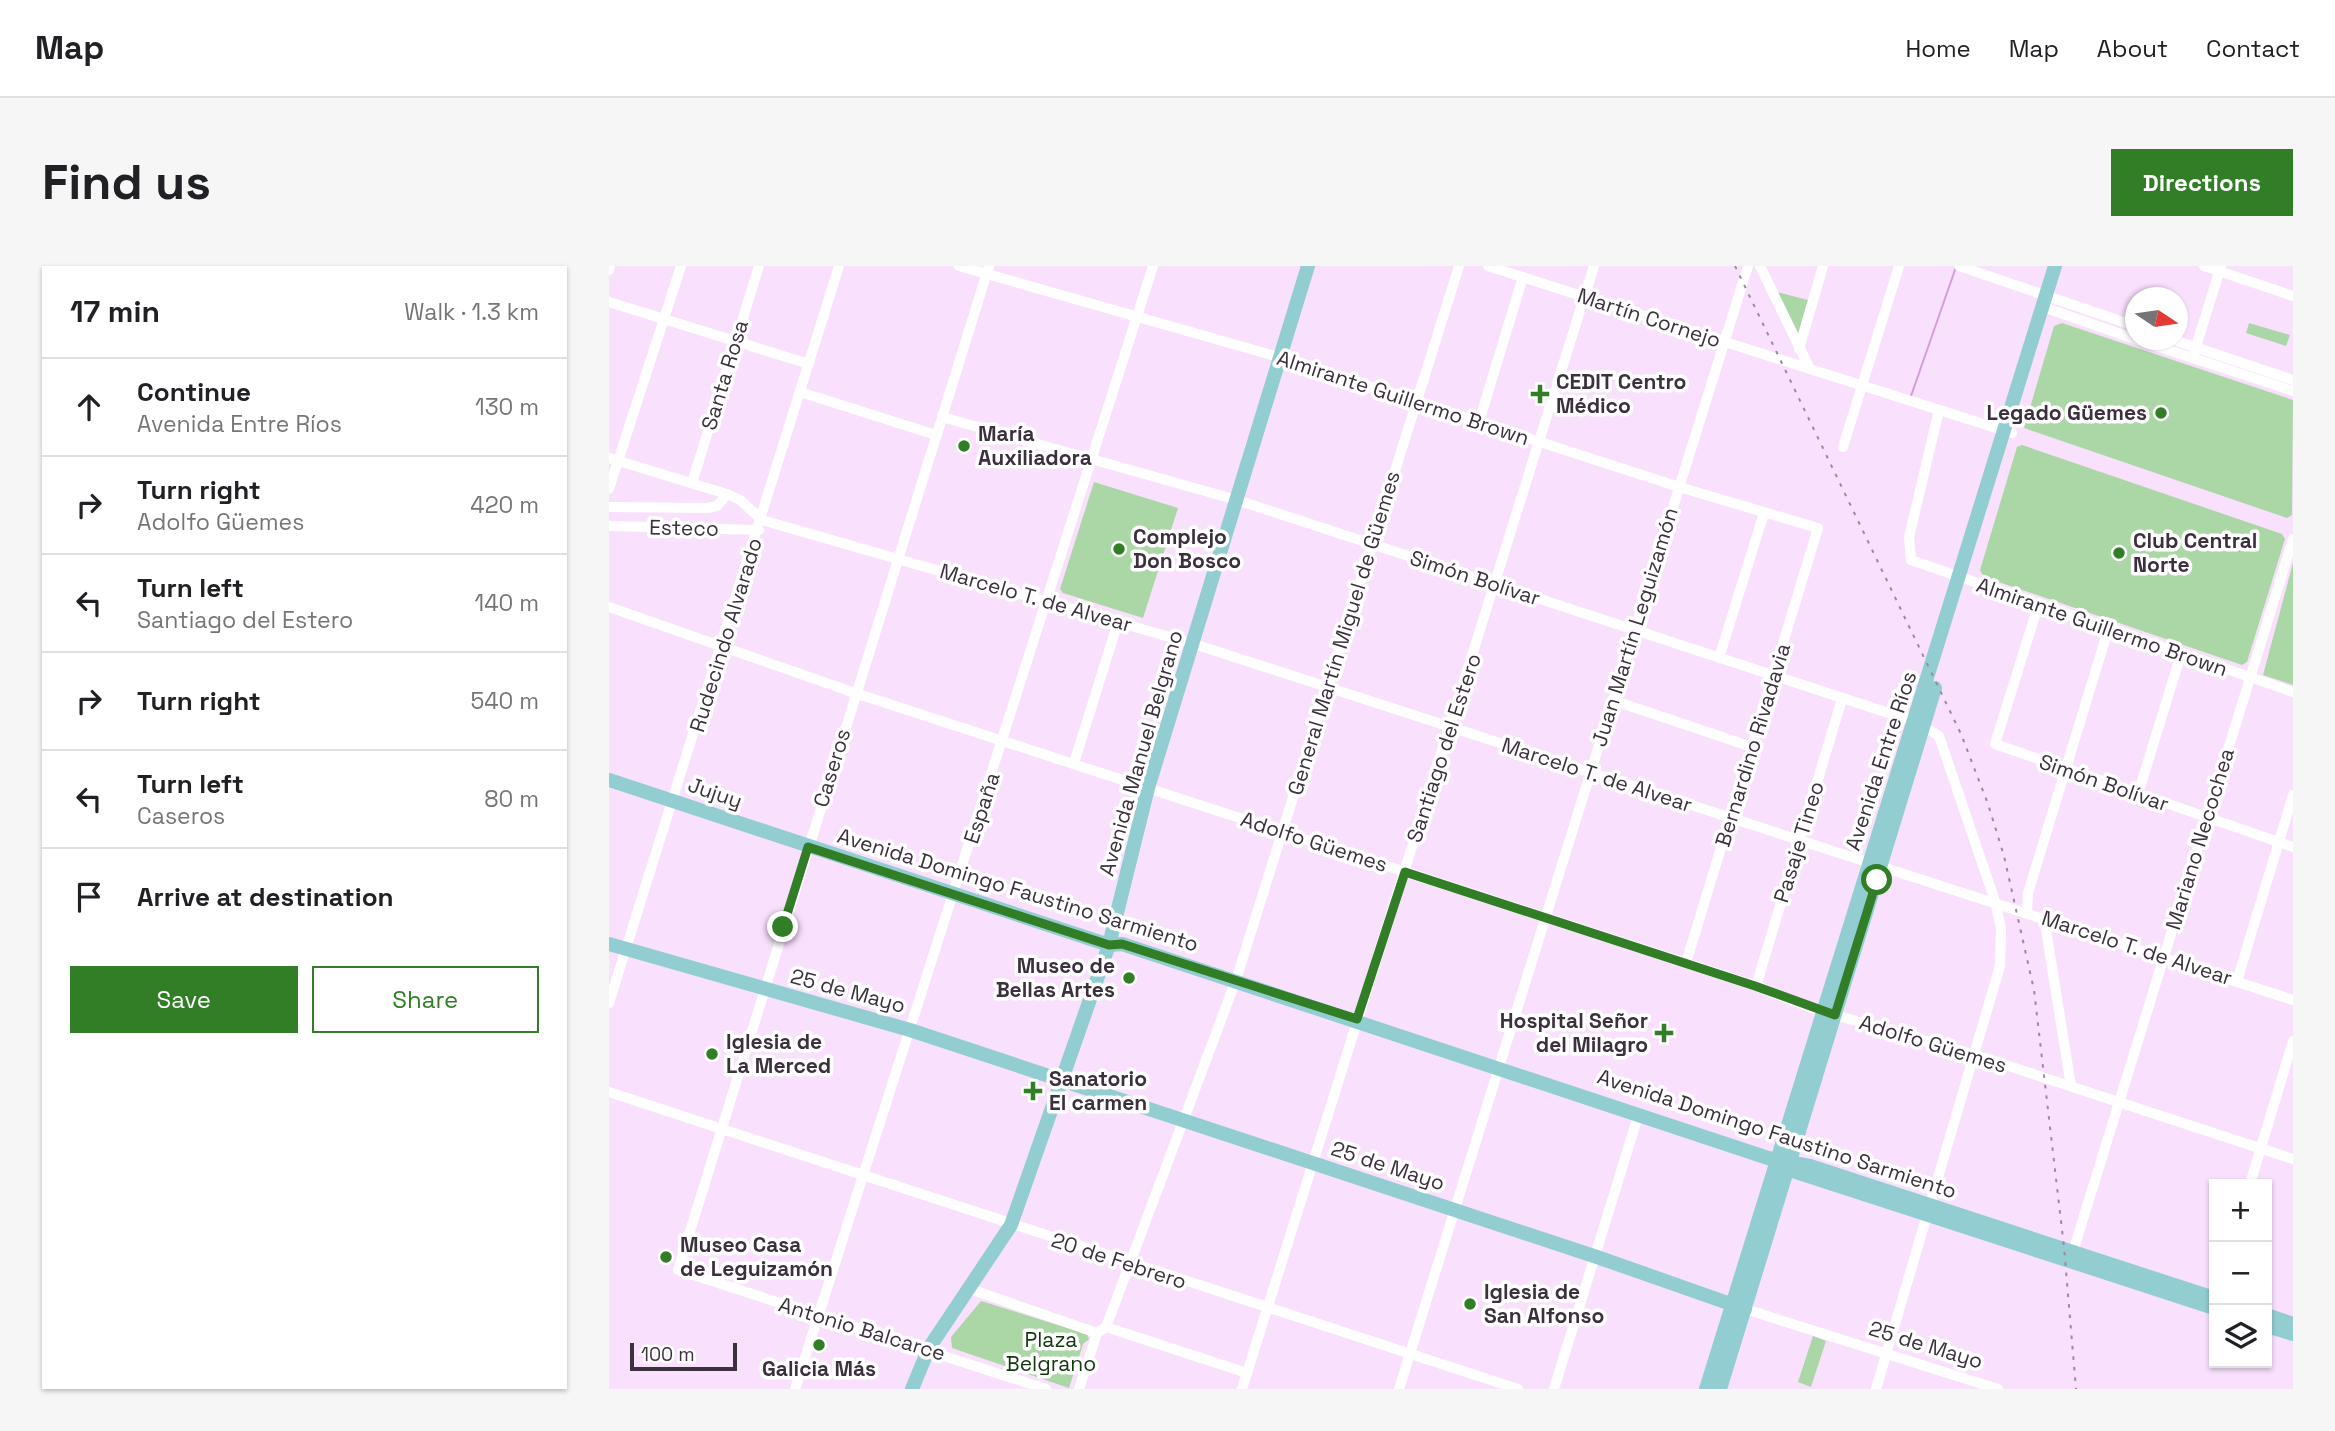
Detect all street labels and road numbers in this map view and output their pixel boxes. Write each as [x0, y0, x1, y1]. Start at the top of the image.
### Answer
street label: Martín Cornejo [1574, 282, 1724, 353]
street label: Santa Rosa [695, 316, 754, 433]
street label: Almirante Guillermo Brown [1274, 344, 1533, 451]
street label: General Martín Miguel de Güemes [1281, 467, 1406, 798]
street label: Juan Martín Leguizamón [1585, 504, 1684, 750]
street label: Esteco [649, 513, 719, 542]
street label: Rudecindo Alvarado [683, 535, 768, 735]
street label: Simón Bolívar [1407, 544, 1544, 611]
street label: Marcelo T. de Alvear [937, 557, 1136, 638]
street label: Almirante Guillermo Brown [1973, 571, 2231, 682]
street label: Avenida Manuel Belgrano [1092, 627, 1189, 879]
street label: Bernardino Rivadavia [1709, 640, 1796, 850]
street label: Santiago del Estero [1400, 650, 1487, 846]
street label: Avenida Entre Ríos [1839, 668, 1922, 854]
street label: Caseros [807, 725, 856, 810]
street label: Marcelo T. de Alvear [1498, 731, 1696, 818]
street label: Mariano Necochea [2159, 745, 2240, 933]
street label: Simón Bolívar [2036, 748, 2173, 817]
street label: España [957, 769, 1006, 847]
street label: Jujuy [684, 771, 746, 814]
street label: Pasaje Tineo [1767, 778, 1830, 906]
street label: Adolfo Güemes [1237, 805, 1391, 878]
street label: Avenida Domingo Faustino Sarmiento [834, 822, 1202, 957]
street label: Marcelo T. de Alvear [2038, 904, 2236, 991]
street label: 25 de Mayo [788, 962, 909, 1019]
street label: Adolfo Güemes [1856, 1008, 2010, 1079]
street label: Avenida Domingo Faustino Sarmiento [1594, 1063, 1960, 1204]
street label: 25 de Mayo [1328, 1134, 1448, 1197]
street label: 20 de Febrero [1048, 1226, 1190, 1295]
street label: Antonio Balcarce [776, 1290, 949, 1367]
street label: 25 de Mayo [1866, 1314, 1986, 1375]

